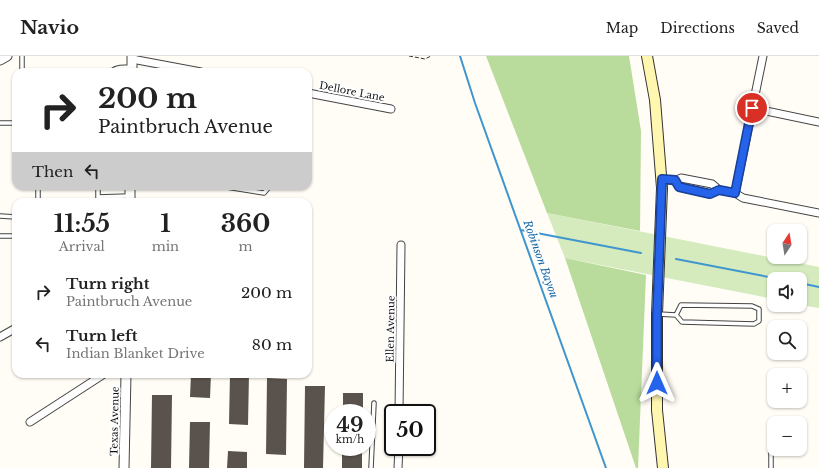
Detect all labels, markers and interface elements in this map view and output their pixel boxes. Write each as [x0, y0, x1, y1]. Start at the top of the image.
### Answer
text: Navio [20, 16, 79, 39]
text: Map [606, 19, 638, 37]
text: Directions [660, 19, 735, 37]
text: Saved [757, 19, 799, 37]
street label: Dellore Lane [318, 79, 386, 104]
text: 200 m [98, 81, 197, 116]
icon: right [32, 84, 84, 136]
pin [735, 91, 769, 125]
icon: arrive [741, 97, 763, 119]
text: Paintbruch Avenue [98, 116, 273, 138]
icon: left [81, 160, 103, 182]
text: Then [32, 162, 73, 181]
text: 11:55 [54, 209, 110, 238]
text: 1 [160, 209, 171, 238]
text: 360 [221, 209, 270, 238]
water label: Robinson Bayou [520, 217, 562, 300]
north arrow [767, 224, 807, 264]
map controls [767, 224, 807, 456]
text: Arrival [59, 238, 105, 255]
text: min [152, 238, 179, 255]
text: m [239, 238, 252, 255]
button: sound [767, 272, 807, 312]
text: Turn right [66, 274, 149, 293]
icon: right [32, 281, 54, 303]
text: 200 m [241, 283, 292, 302]
text: Paintbruch Avenue [66, 293, 192, 310]
street label: Ellen Avenue [383, 295, 398, 363]
button: search [767, 320, 807, 360]
text: Turn left [66, 326, 137, 345]
icon: left [32, 333, 54, 355]
text: 80 m [252, 335, 292, 354]
text: Indian Blanket Drive [66, 345, 205, 362]
position arrow [636, 362, 678, 404]
button: + [767, 368, 807, 408]
street label: Texas Avenue [107, 386, 122, 456]
speed limit sign: 50 [384, 404, 436, 456]
text: 49 [337, 413, 363, 437]
button: − [767, 416, 807, 456]
text: km/h [336, 433, 364, 446]

